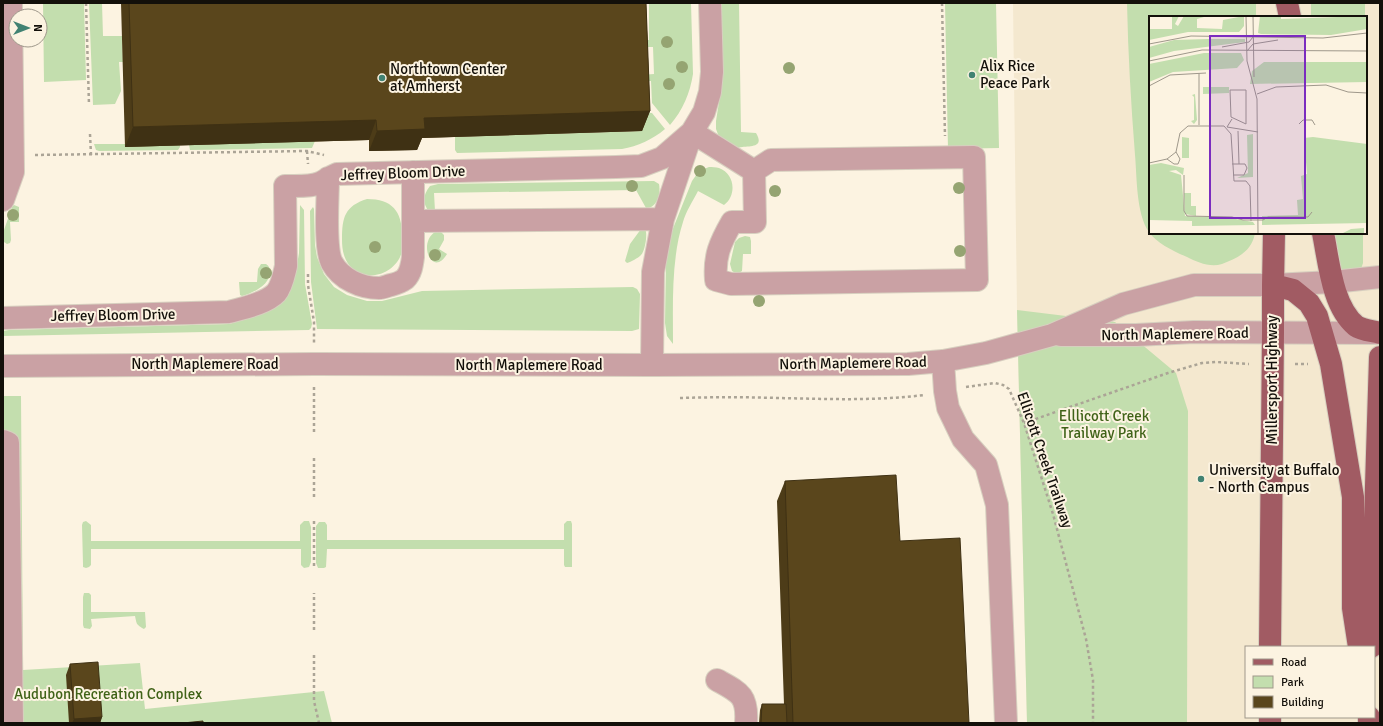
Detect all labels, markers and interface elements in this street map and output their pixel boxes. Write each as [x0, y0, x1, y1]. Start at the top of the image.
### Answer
north arrow [8, 8, 48, 48]
inset map [1149, 16, 1367, 234]
text: N [31, 24, 44, 32]
place label: Alix Rice Peace Park [980, 57, 1050, 92]
place label: Northtown Center at Amherst [390, 60, 506, 95]
marker: Alix Rice Peace Park [967, 70, 977, 80]
marker: Northtown Center at Amherst [377, 73, 387, 83]
street label: Jeffrey Bloom Drive [340, 162, 466, 184]
street label: Jeffrey Bloom Drive [51, 305, 175, 325]
street label: Millersport Highway [1263, 315, 1281, 445]
street label: North Maplemere Road [1101, 324, 1249, 344]
street label: North Maplemere Road [779, 353, 927, 373]
street label: North Maplemere Road [131, 355, 279, 373]
street label: North Maplemere Road [455, 356, 603, 374]
street label: Ellicott Creek Trailway [1013, 390, 1077, 530]
park label: Elllicott Creek Trailway Park [1059, 407, 1150, 442]
place label: University at Buffalo - North Campus [1209, 461, 1340, 496]
marker: University at Buffalo - North Campus [1196, 474, 1206, 484]
legend [1245, 646, 1375, 718]
text: Road [1281, 655, 1307, 670]
text: Park [1281, 675, 1304, 690]
park label: Audubon Recreation Complex [14, 685, 202, 703]
text: Building [1281, 695, 1324, 710]

